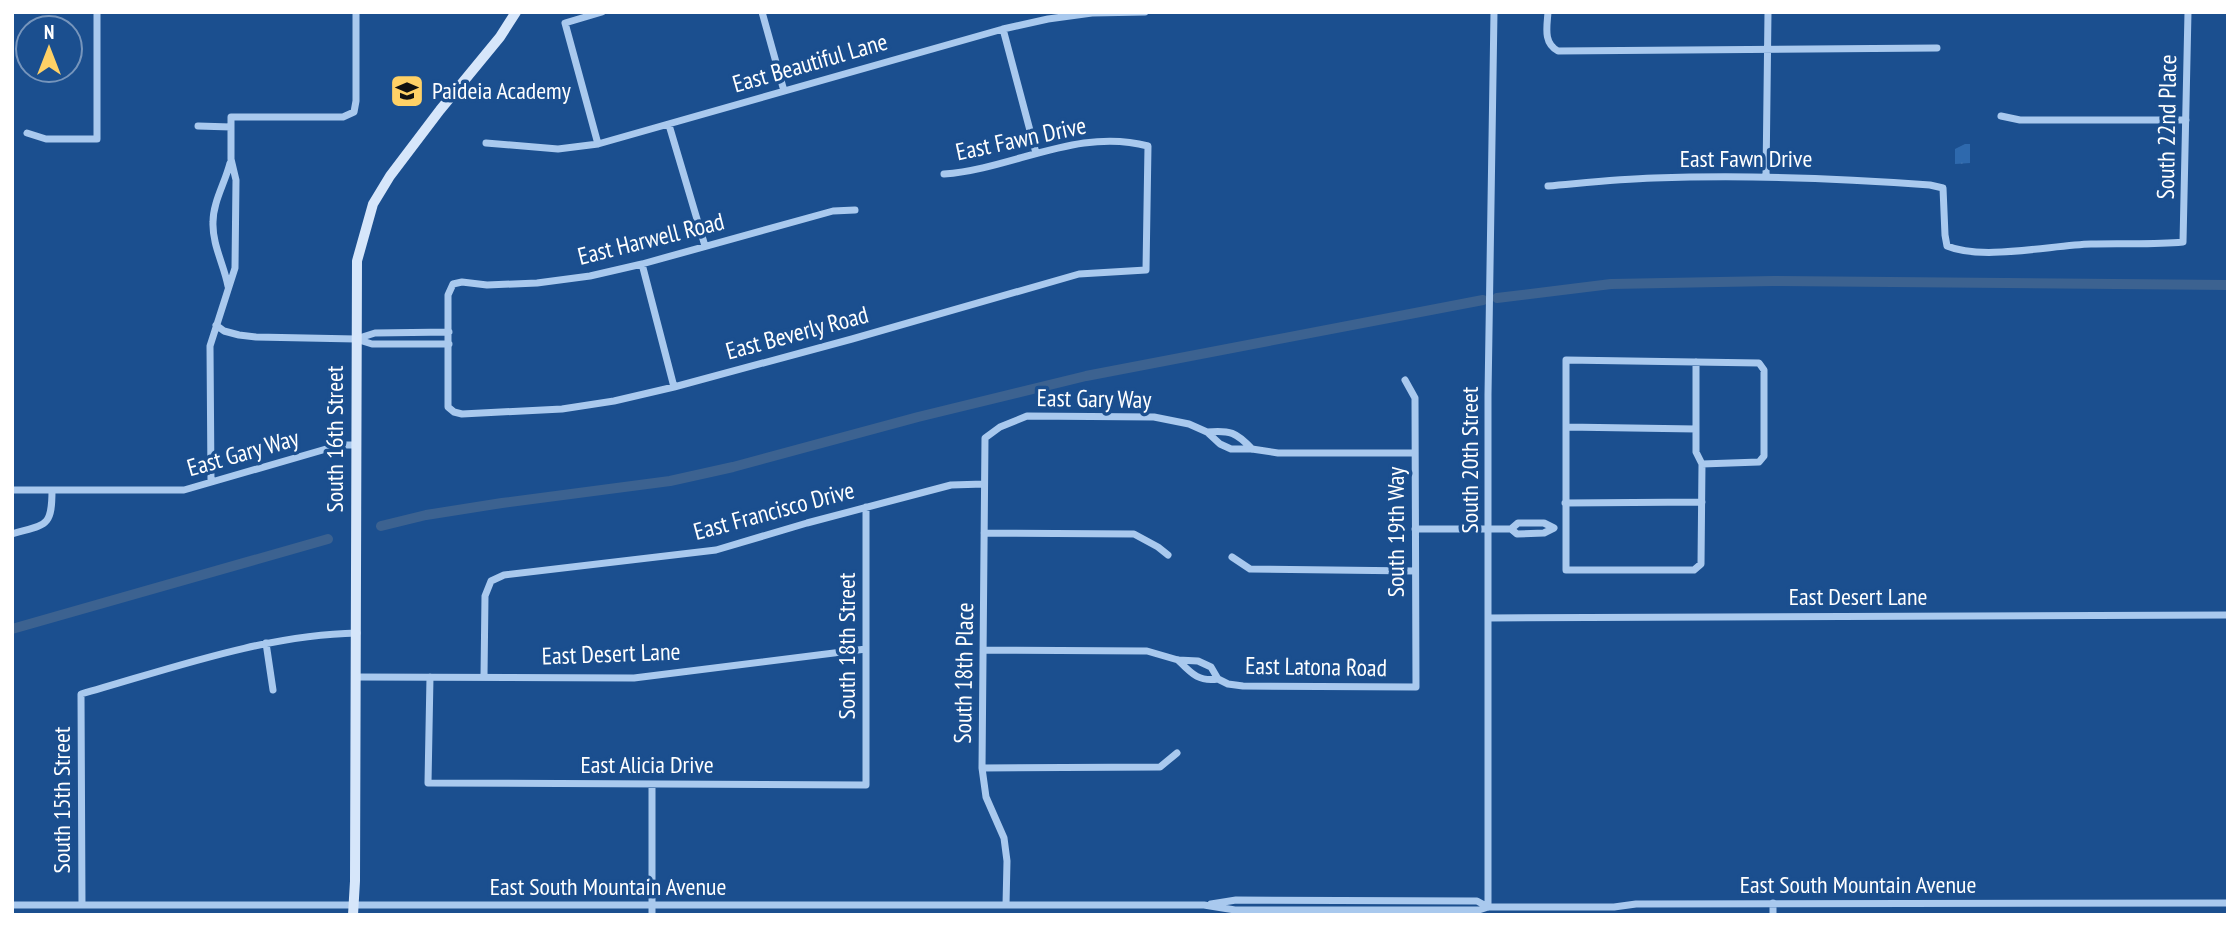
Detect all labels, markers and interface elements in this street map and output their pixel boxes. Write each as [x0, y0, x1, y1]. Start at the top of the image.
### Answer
north arrow [14, 14, 84, 84]
text: N [44, 20, 54, 44]
street label: East Beautiful Lane [729, 26, 891, 99]
street label: South 22nd Place [2150, 54, 2183, 200]
school or university icon: Paideia Academy [388, 72, 426, 110]
place label: Paideia Academy [432, 75, 571, 106]
street label: East Fawn Drive [953, 110, 1089, 167]
street label: East Fawn Drive [1680, 143, 1812, 174]
street label: East Harwell Road [574, 205, 727, 272]
street label: East Beverly Road [722, 299, 872, 366]
street label: South 16th Street [319, 365, 350, 512]
street label: East Gary Way [1036, 382, 1152, 415]
street label: South 20th Street [1454, 386, 1485, 533]
street label: East Gary Way [183, 422, 302, 483]
street label: South 19th Way [1380, 467, 1411, 597]
street label: East Francisco Drive [690, 474, 858, 547]
street label: South 18th Street [831, 572, 862, 719]
street label: East Desert Lane [1789, 581, 1927, 612]
street label: South 18th Place [947, 602, 980, 744]
street label: East Desert Lane [541, 636, 681, 671]
street label: East Latona Road [1245, 650, 1387, 683]
street label: South 15th Street [46, 726, 77, 873]
street label: East Alicia Drive [580, 749, 714, 780]
street label: East South Mountain Avenue [1740, 869, 1976, 900]
street label: East South Mountain Avenue [490, 871, 726, 902]

